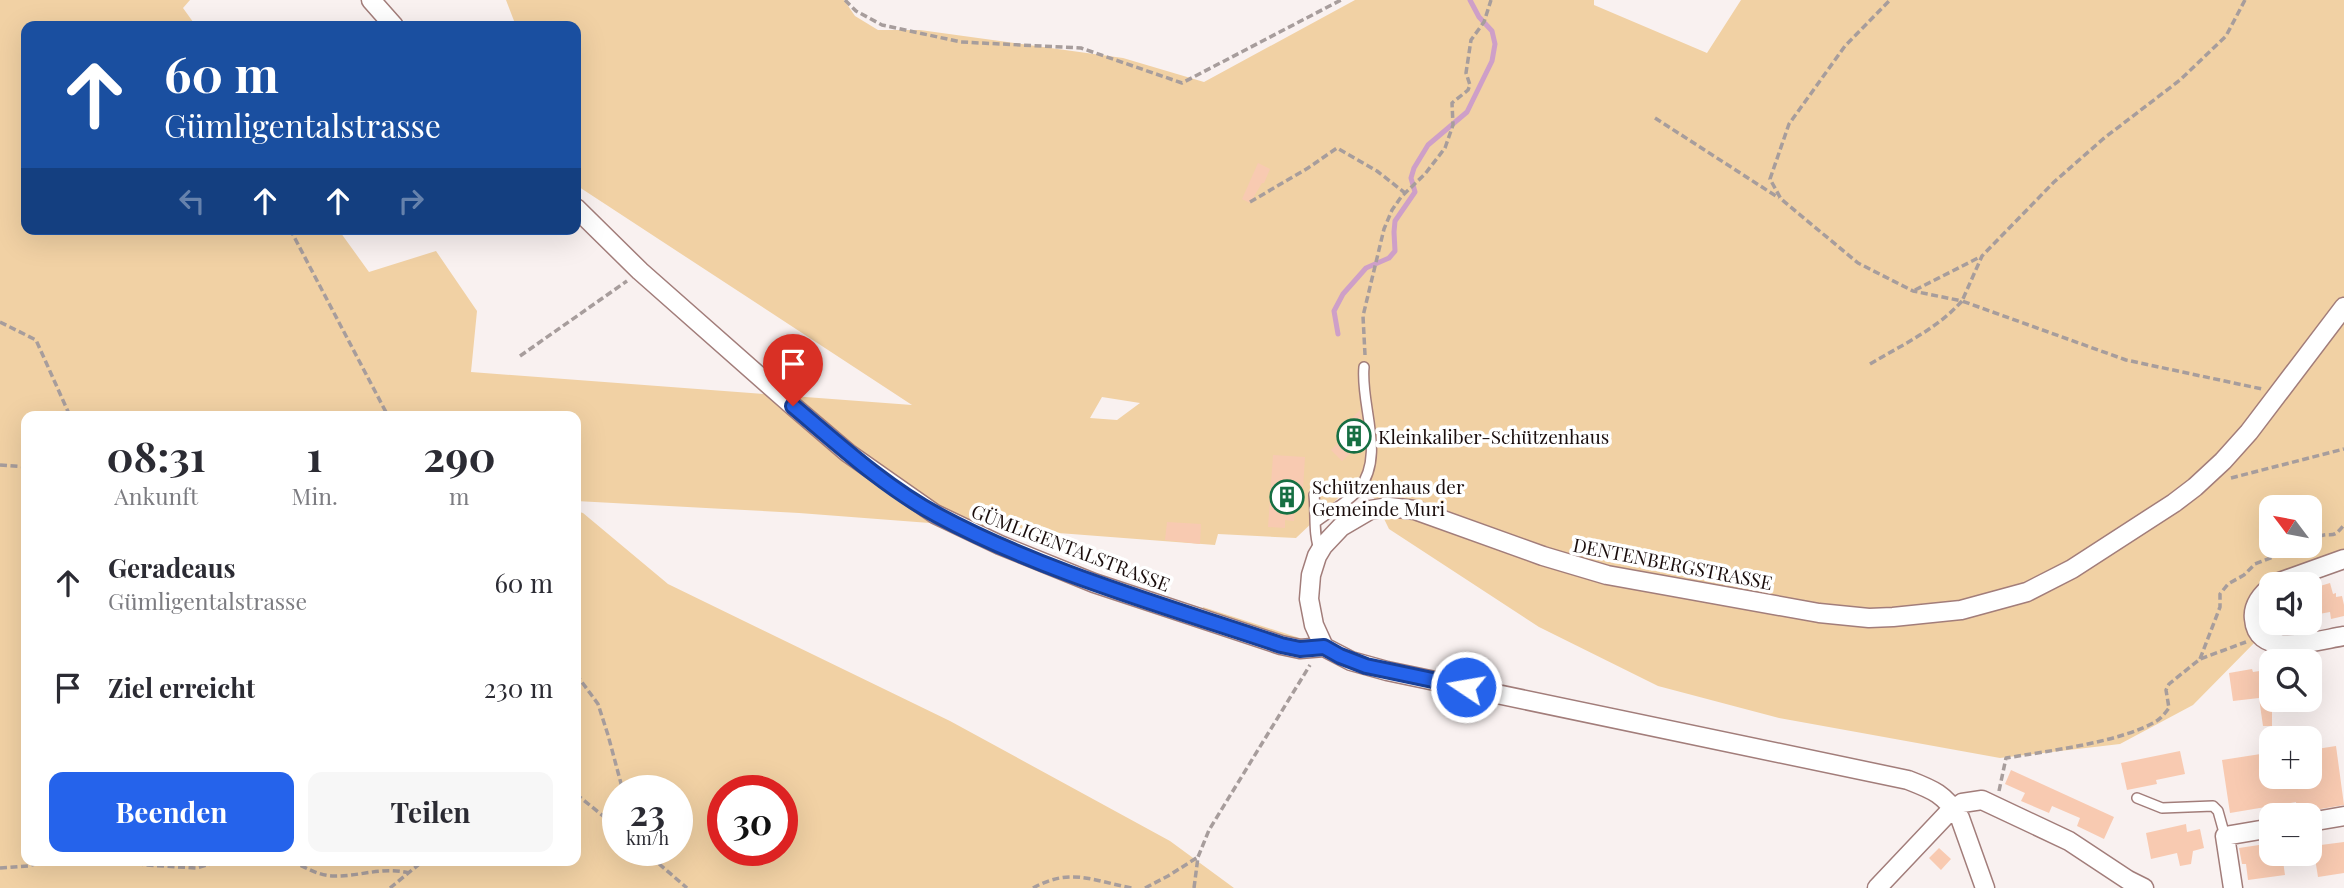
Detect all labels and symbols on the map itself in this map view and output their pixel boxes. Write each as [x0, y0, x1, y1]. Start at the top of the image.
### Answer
pin [763, 334, 823, 406]
building icon: Kleinkaliber-Schützenhaus [1335, 417, 1373, 455]
place label: Kleinkaliber-Schützenhaus [1378, 423, 1609, 449]
place label: Schützenhaus der Gemeinde Muri [1312, 473, 1465, 521]
building icon: Schützenhaus der Gemeinde Muri [1268, 478, 1306, 516]
north arrow [2259, 495, 2322, 558]
street label: GÜMLIGENTALSTRASSE [968, 497, 1174, 597]
street label: DENTENBERGSTRASSE [1571, 531, 1775, 595]
position arrow [1429, 650, 1503, 724]
speed limit sign: 30 [707, 775, 798, 866]

